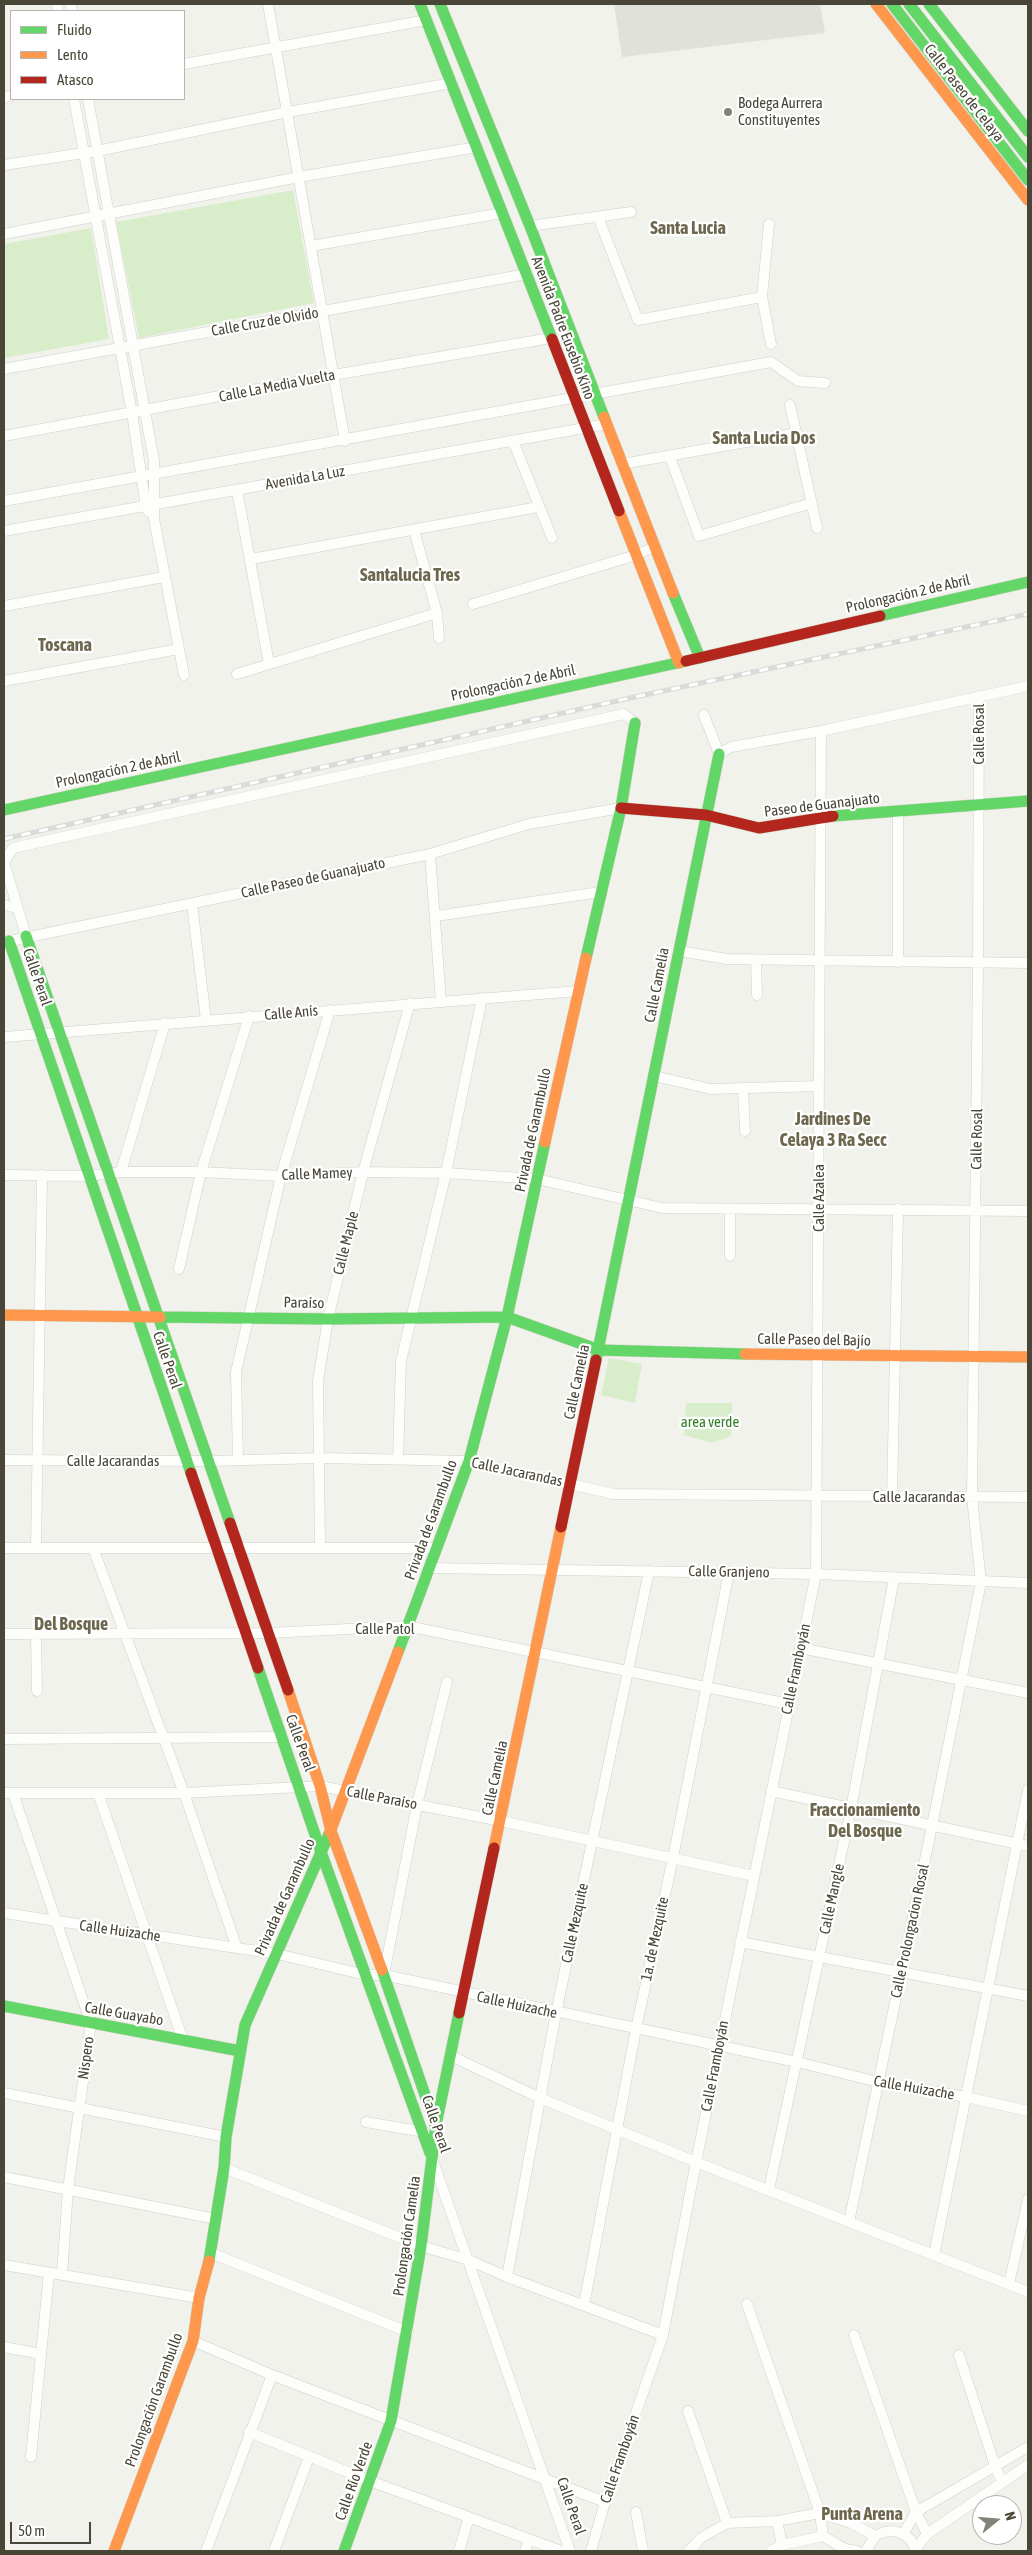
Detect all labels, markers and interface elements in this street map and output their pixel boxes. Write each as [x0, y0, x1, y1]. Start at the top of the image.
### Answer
legend [10, 10, 185, 100]
text: Fluido [57, 21, 92, 38]
street label: Calle Paseo de Celaya [920, 41, 1008, 145]
text: Lento [57, 46, 88, 63]
text: Atasco [57, 71, 94, 88]
place label: Bodega Aurrera Constituyentes [738, 94, 823, 129]
marker: Bodega Aurrera Constituyentes [722, 106, 734, 118]
district label: Santa Lucia [650, 217, 726, 239]
street label: Avenida Padre Eusebio Kino [527, 254, 599, 402]
street label: Calle Cruz de Olvido [210, 304, 320, 340]
street label: Calle La Media Vuelta [217, 366, 337, 406]
district label: Santa Lucia Dos [713, 427, 815, 449]
street label: Avenida La Luz [264, 462, 346, 494]
district label: Santalucia Tres [360, 564, 460, 586]
street label: Prolongación 2 de Abril [844, 571, 972, 617]
district label: Toscana [38, 634, 92, 656]
street label: Prolongación 2 de Abril [449, 661, 577, 705]
street label: Calle Rosal [970, 703, 988, 765]
street label: Prolongación 2 de Abril [54, 748, 182, 792]
street label: Paseo de Guanajuato [763, 789, 881, 821]
street label: Calle Paseo de Guanajuato [239, 854, 387, 902]
street label: Calle Peral [19, 946, 55, 1008]
street label: Calle Camelia [641, 946, 673, 1024]
street label: Calle Anís [263, 1002, 319, 1024]
street label: Privada de Garambullo [511, 1066, 555, 1194]
district label: Jardines De Celaya 3 Ra Secc [779, 1108, 887, 1150]
street label: Calle Rosal [967, 1108, 987, 1170]
street label: Calle Mamey [281, 1164, 353, 1184]
street label: Calle Azalea [810, 1164, 828, 1232]
street label: Calle Maple [329, 1209, 363, 1277]
street label: Paraíso [283, 1294, 325, 1312]
street label: Calle Peral [149, 1329, 185, 1391]
street label: Calle Paseo del Bajío [757, 1330, 871, 1350]
street label: Calle Camelia [560, 1343, 594, 1421]
park label: area verde [681, 1413, 739, 1431]
street label: Calle Jacarandas [67, 1452, 159, 1470]
street label: Calle Jacarandas [470, 1454, 564, 1490]
street label: Privada de Garambullo [401, 1458, 461, 1582]
street label: Calle Jacarandas [873, 1488, 965, 1506]
street label: Calle Granjeno [688, 1562, 770, 1582]
district label: Del Bosque [34, 1613, 108, 1635]
street label: Calle Patol [355, 1620, 415, 1638]
street label: Calle Framboyán [778, 1622, 814, 1716]
street label: Calle Peral [281, 1712, 319, 1774]
street label: Calle Camelia [478, 1739, 512, 1817]
street label: Calle Paraíso [345, 1782, 419, 1814]
district label: Fraccionamiento Del Bosque [810, 1799, 920, 1842]
street label: Privada de Garambullo [251, 1836, 319, 1958]
street label: Calle Mangle [816, 1862, 848, 1936]
street label: Calle Prolongacion Rosal [887, 1862, 933, 2000]
street label: Calle Mezquite [558, 1881, 592, 1965]
street label: 1a. de Mezquite [637, 1895, 673, 1983]
street label: Calle Huizache [78, 1916, 162, 1946]
street label: Calle Huizache [475, 1988, 559, 2022]
street label: Calle Guayabo [83, 1998, 165, 2030]
street label: Calle Framboyán [697, 2019, 733, 2113]
street label: Nispero [74, 2035, 98, 2081]
street label: Calle Huizache [872, 2072, 956, 2104]
street label: Calle Peral [418, 2093, 454, 2155]
street label: Prolongación Camelia [390, 2175, 424, 2297]
street label: Prolongación Garambullo [121, 2330, 187, 2470]
street label: Calle Framboyán [596, 2412, 644, 2506]
street label: Calle Río Verde [331, 2439, 377, 2523]
street label: Calle Peral [553, 2475, 589, 2537]
north arrow [972, 2495, 1022, 2545]
district label: Punta Arena [821, 2503, 903, 2525]
text: N [1002, 2510, 1019, 2522]
scale bar [12, 2512, 94, 2544]
text: 50 m [18, 2522, 45, 2539]

